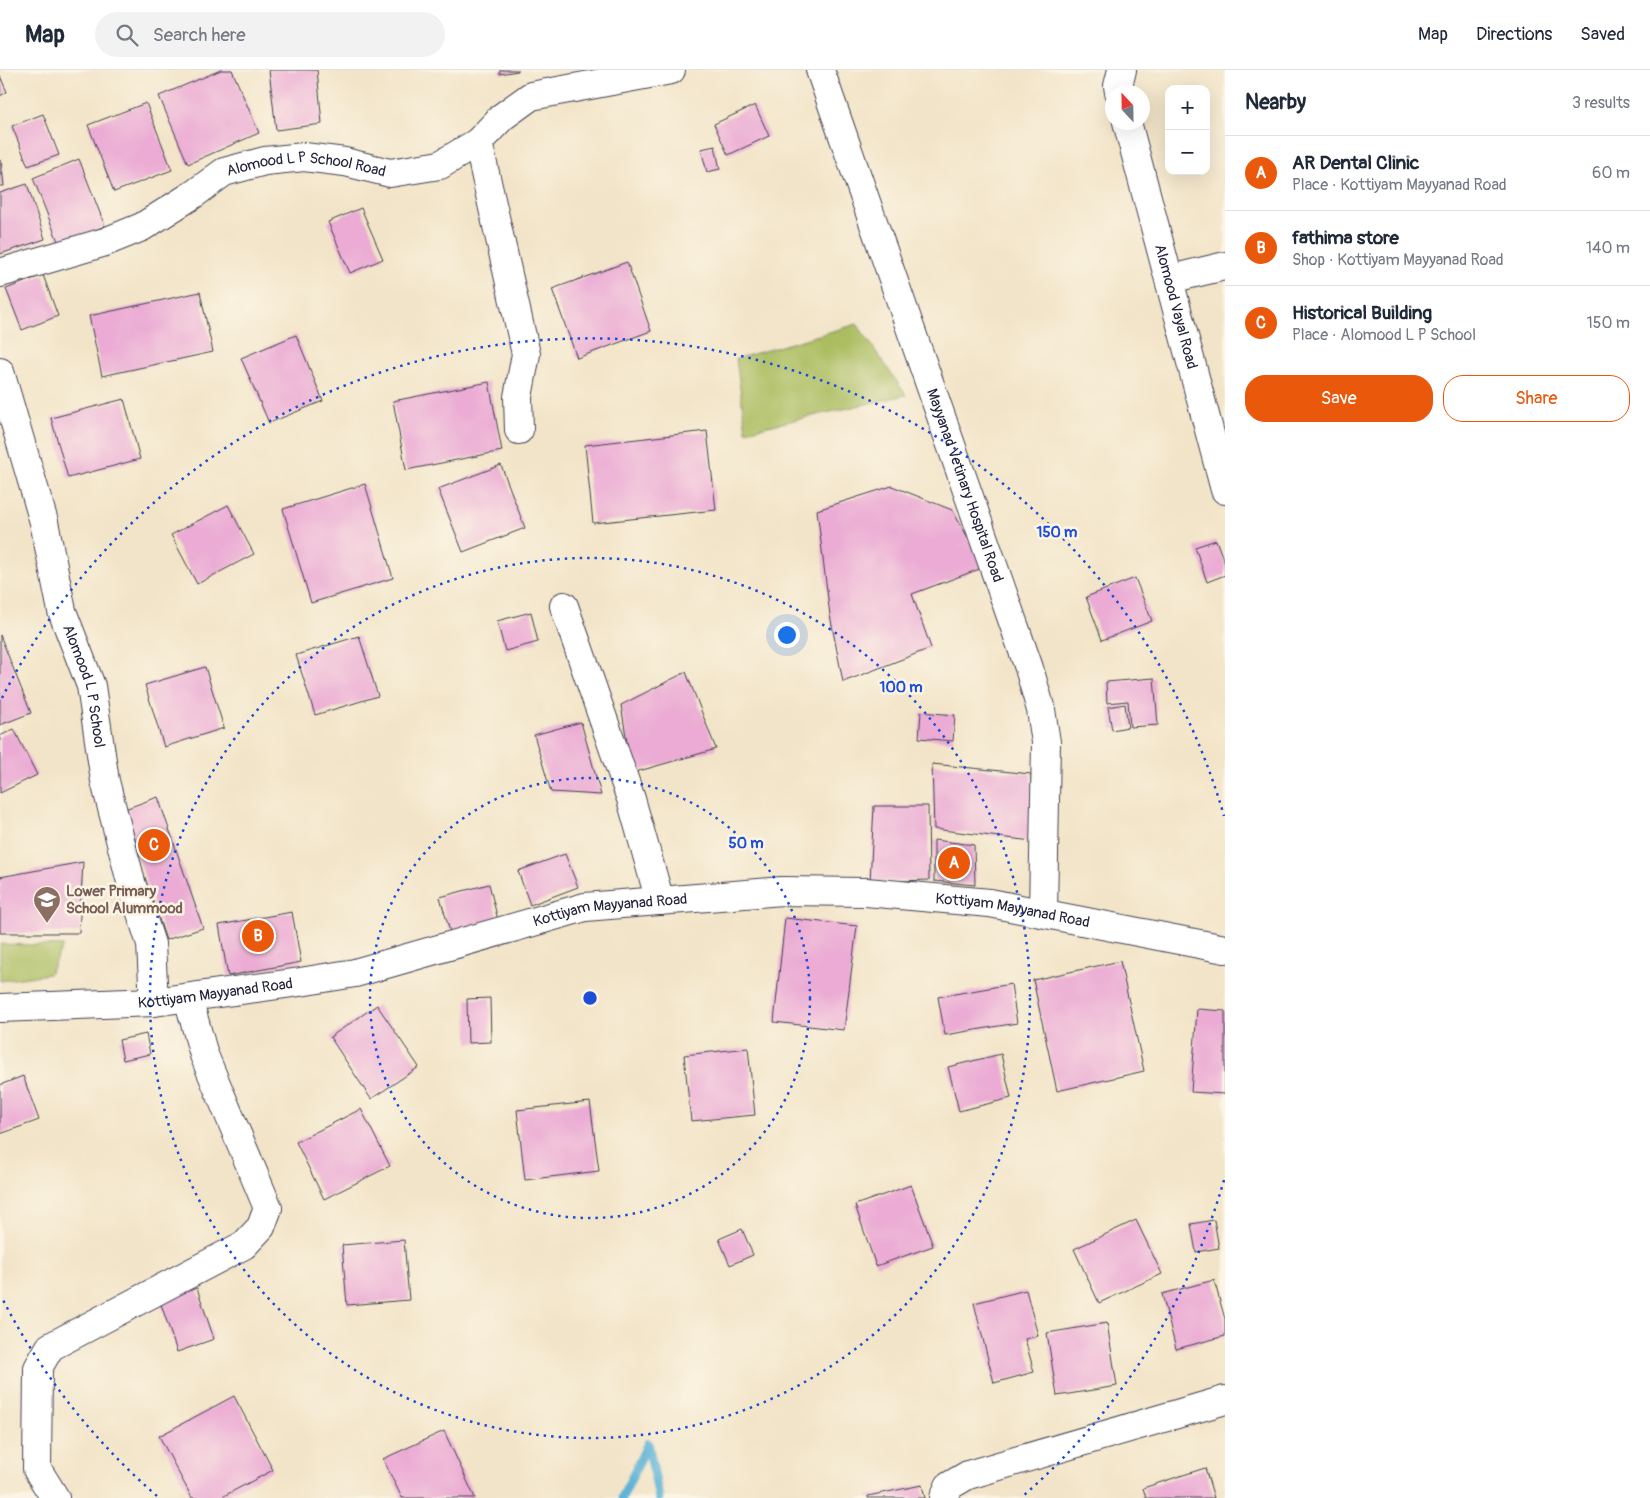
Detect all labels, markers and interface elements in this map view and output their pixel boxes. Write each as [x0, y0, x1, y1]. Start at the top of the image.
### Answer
search box [95, 12, 445, 57]
text: Map [25, 20, 65, 49]
icon: search [113, 21, 141, 49]
text: Search here [153, 23, 246, 47]
text: Map [1418, 23, 1448, 46]
text: Directions [1476, 23, 1552, 46]
text: Saved [1580, 23, 1625, 46]
north arrow [1105, 85, 1150, 130]
map controls [1165, 85, 1210, 175]
button: + [1165, 85, 1210, 130]
text: Nearby [1245, 89, 1306, 116]
text: 3 results [1572, 93, 1630, 113]
button: − [1165, 130, 1210, 175]
street label: Alomood L P School Road [224, 148, 388, 182]
text: AR Dental Clinic [1292, 151, 1419, 175]
text: A [1256, 163, 1266, 183]
text: 60 m [1592, 163, 1630, 183]
text: Place · Kottiyam Mayyanad Road [1292, 175, 1507, 195]
text: fathima store [1292, 226, 1399, 250]
text: B [1256, 238, 1266, 258]
text: 140 m [1586, 238, 1630, 258]
street label: Alomood Vayal Road [1150, 242, 1201, 371]
text: Shop · Kottiyam Mayyanad Road [1292, 250, 1504, 270]
text: Historical Building [1292, 301, 1432, 325]
text: C [1256, 313, 1266, 333]
text: 150 m [1586, 313, 1630, 333]
text: Place · Alomood L P School [1292, 325, 1476, 345]
button: Save [1245, 375, 1433, 422]
button: Share [1443, 375, 1630, 422]
street label: Mayyanad Vetinary Hospital Road [922, 386, 1007, 585]
text: 150 m [1037, 523, 1077, 542]
street label: Alomood L P School [58, 622, 109, 749]
your location [774, 622, 800, 648]
text: 100 m [880, 678, 922, 697]
pin: C [138, 826, 170, 864]
text: 50 m [729, 834, 763, 853]
pin: A [938, 844, 970, 882]
place label: Lower Primary School Alummood [66, 882, 183, 918]
school or university icon: Lower Primary School Alummood [32, 885, 62, 924]
street label: Kottiyam Mayyanad Road [935, 889, 1091, 932]
street label: Kottiyam Mayyanad Road [531, 890, 688, 931]
pin: B [242, 917, 274, 955]
street label: Kottiyam Mayyanad Road [137, 974, 294, 1013]
centre of rings [581, 989, 599, 1007]

